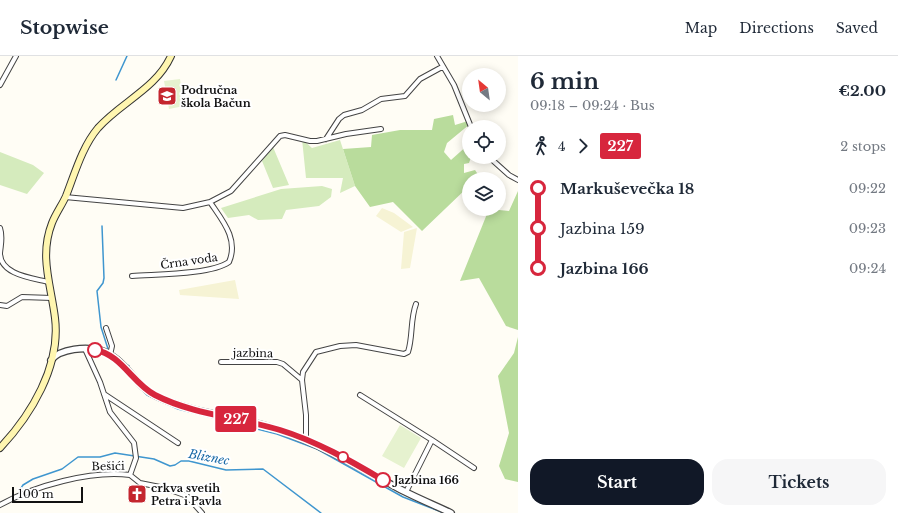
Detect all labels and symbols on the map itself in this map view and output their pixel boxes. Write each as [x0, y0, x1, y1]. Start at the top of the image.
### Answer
north arrow [462, 68, 506, 112]
place label: Područna škola Bačun [181, 83, 251, 110]
school or university icon: Područna škola Bačun [156, 85, 178, 107]
street label: Črna voda [159, 250, 219, 272]
unlabelled marker [87, 342, 103, 358]
street label: jazbina [231, 346, 274, 360]
line badge: 227 [213, 406, 259, 432]
water label: Bliznec [186, 446, 231, 468]
unlabelled marker [337, 451, 349, 463]
street label: Bešići [91, 459, 125, 473]
marker: Jazbina 166 [375, 472, 391, 488]
place label: Jazbina 166 [392, 473, 459, 487]
place label: crkva svetih Petra i Pavla [151, 481, 222, 508]
church icon: crkva svetih Petra i Pavla [126, 483, 148, 505]
scale bar [12, 485, 83, 504]

